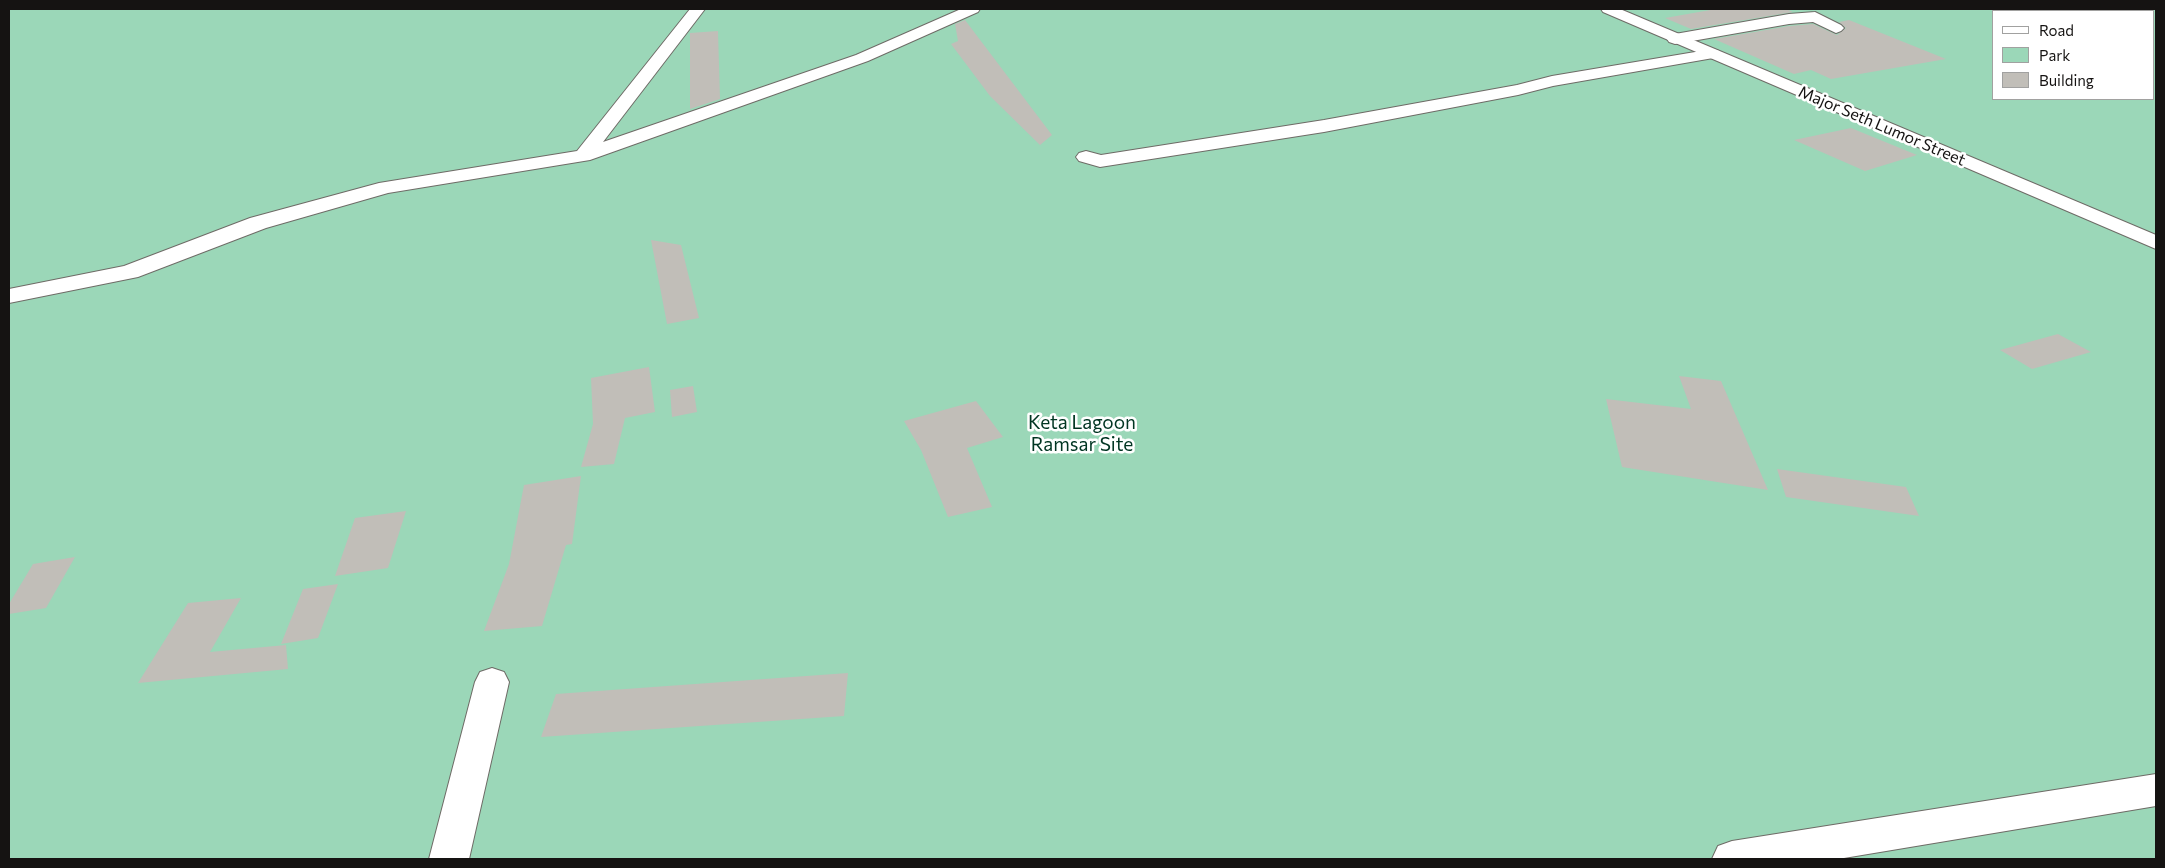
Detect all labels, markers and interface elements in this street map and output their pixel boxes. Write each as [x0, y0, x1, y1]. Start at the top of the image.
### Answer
legend [1992, 10, 2155, 100]
text: Road [2039, 21, 2074, 39]
text: Park [2039, 46, 2070, 64]
text: Building [2039, 71, 2094, 89]
street label: Major Seth Lumor Street [1796, 82, 1968, 170]
park label: Keta Lagoon Ramsar Site [1028, 412, 1136, 456]

